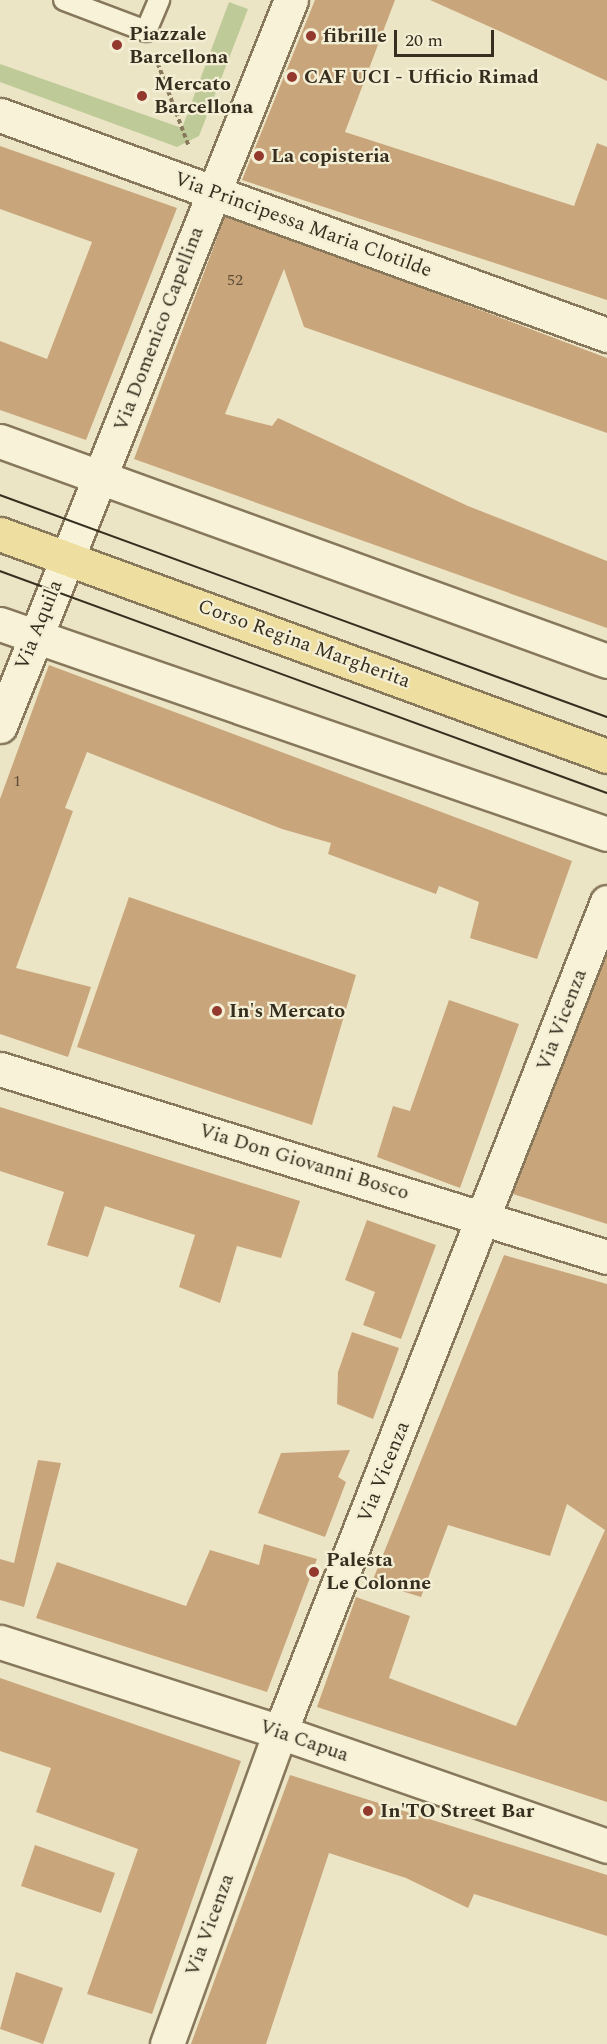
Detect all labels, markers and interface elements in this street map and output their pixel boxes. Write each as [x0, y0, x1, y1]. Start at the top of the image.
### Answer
scale bar [397, 18, 498, 56]
place label: Piazzale Barcellona [129, 22, 228, 69]
place label: fibrille [323, 24, 387, 48]
text: 20 m [405, 27, 443, 54]
marker: fibrille [304, 29, 318, 43]
marker: Piazzale Barcellona [110, 38, 124, 52]
place label: CAF UCI - Ufficio Rimad [304, 65, 539, 89]
marker: CAF UCI - Ufficio Rimad [285, 70, 299, 84]
place label: Mercato Barcellona [154, 72, 253, 119]
marker: Mercato Barcellona [135, 89, 149, 103]
place label: La copisteria [271, 144, 390, 168]
marker: La copisteria [252, 149, 266, 163]
street label: Via Principessa Maria Clotilde [171, 167, 435, 283]
street label: Via Domenico Capellina [109, 223, 209, 435]
house number: 52 [227, 270, 243, 290]
street label: Via Aquila [10, 577, 68, 673]
street label: Corso Regina Margherita [195, 594, 413, 694]
house number: 1 [13, 771, 21, 791]
street label: Via Vicenza [532, 966, 592, 1074]
place label: In's Mercato [229, 999, 345, 1023]
marker: In's Mercato [210, 1004, 224, 1018]
street label: Via Don Giovanni Bosco [196, 1119, 412, 1205]
street label: Via Vicenza [353, 1418, 415, 1526]
place label: Palesta Le Colonne [326, 1548, 431, 1595]
marker: Palesta Le Colonne [307, 1565, 321, 1579]
street label: Via Capua [256, 1715, 352, 1767]
place label: In'TO Street Bar [380, 1799, 534, 1823]
marker: In'TO Street Bar [361, 1804, 375, 1818]
street label: Via Vicenza [180, 1871, 240, 1979]

